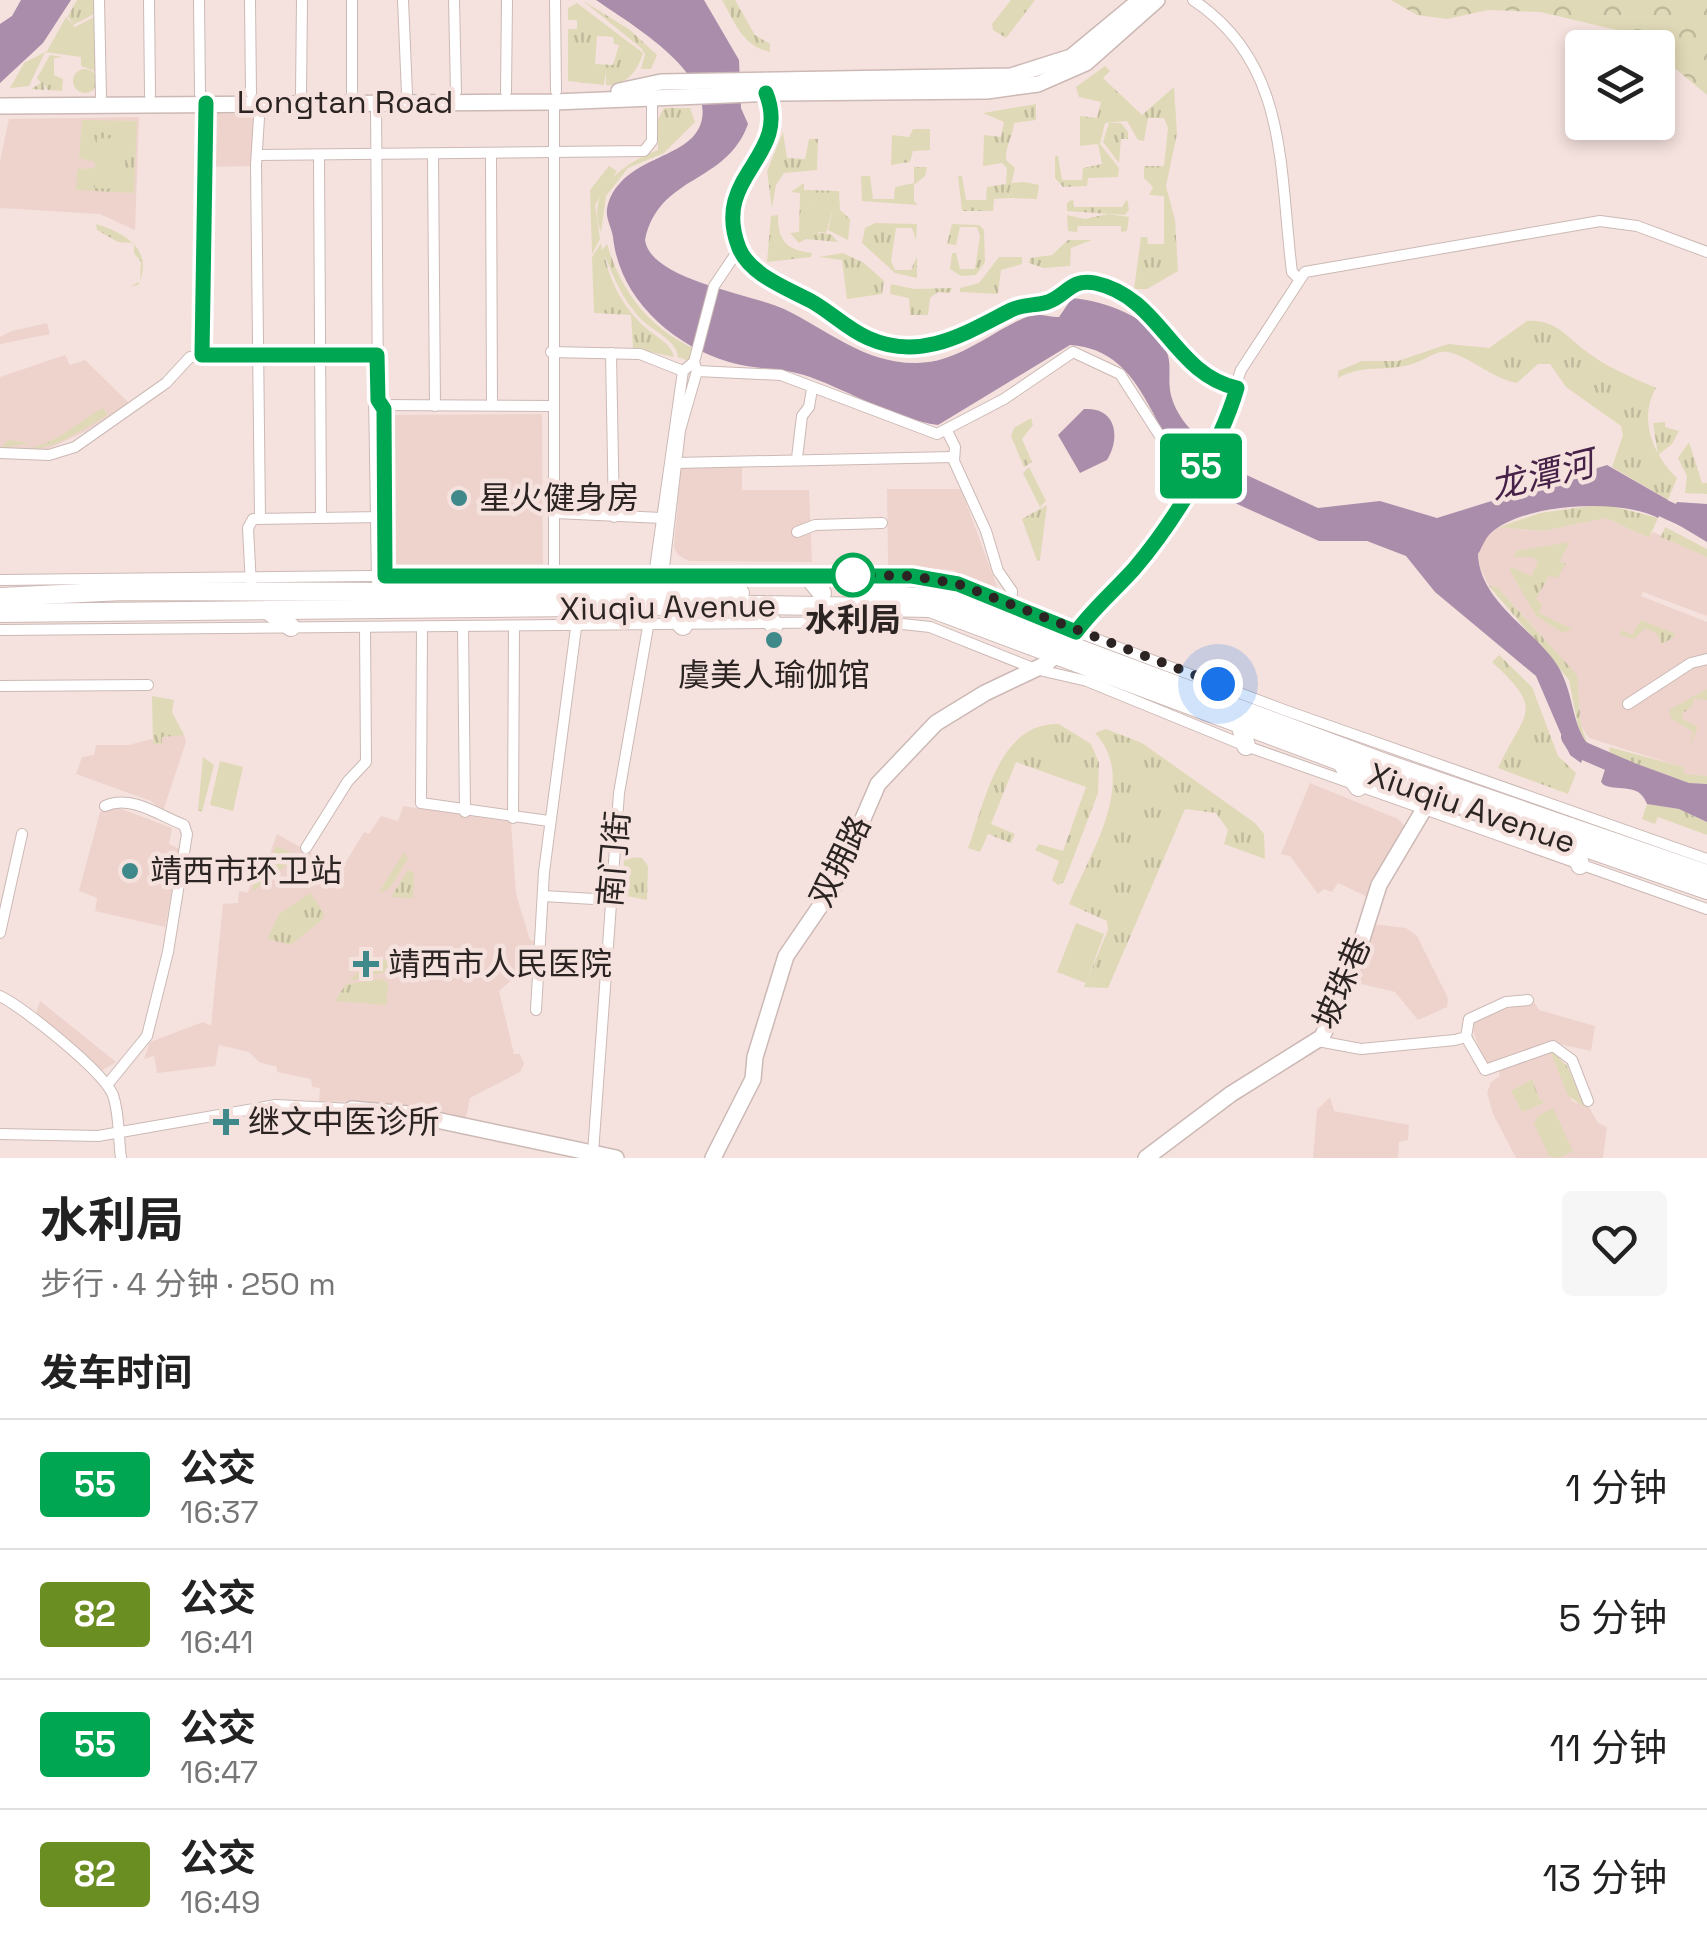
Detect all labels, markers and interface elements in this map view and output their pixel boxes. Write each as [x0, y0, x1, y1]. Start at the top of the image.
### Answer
map controls [1565, 30, 1675, 140]
button: layers [1565, 30, 1675, 140]
street label: Longtan Road [237, 82, 453, 122]
line badge: 55 [1156, 434, 1246, 498]
water label: 龙潭河 [1486, 440, 1604, 509]
text: 55 [1180, 444, 1222, 488]
place label: 星火健身房 [479, 478, 639, 518]
marker: 星火健身房 [448, 487, 470, 509]
marker: 水利局 [832, 554, 874, 596]
street label: Xiuqiu Avenue [559, 585, 777, 629]
place label: 水利局 [805, 600, 901, 640]
marker: 虞美人瑜伽馆 [763, 629, 785, 651]
place label: 虞美人瑜伽馆 [678, 655, 870, 695]
your location [1193, 659, 1243, 709]
street label: Xiuqiu Avenue [1363, 754, 1581, 862]
street label: 南门街 [590, 809, 638, 909]
street label: 双拥路 [801, 809, 879, 913]
place label: 靖西市环卫站 [150, 851, 342, 891]
marker: 靖西市环卫站 [119, 860, 141, 882]
street label: 坡珠巷 [1305, 931, 1379, 1035]
place label: 靖西市人民医院 [388, 944, 612, 984]
marker: 靖西市人民医院 [353, 951, 379, 977]
place label: 继文中医诊所 [248, 1102, 440, 1142]
marker: 继文中医诊所 [213, 1109, 239, 1135]
text: 水利局 [40, 1190, 184, 1251]
button: heart [1562, 1191, 1667, 1296]
text: 步行 · 4 分钟 · 250 m [40, 1264, 336, 1304]
text: 发车时间 [40, 1349, 192, 1397]
text: 公交 [180, 1444, 256, 1492]
text: 55 [74, 1462, 116, 1506]
text: 1 分钟 [1565, 1464, 1667, 1512]
text: 16:37 [180, 1492, 258, 1532]
text: 公交 [180, 1574, 256, 1622]
text: 82 [74, 1592, 116, 1636]
text: 5 分钟 [1558, 1594, 1667, 1642]
text: 16:41 [180, 1622, 254, 1662]
text: 公交 [180, 1704, 256, 1752]
text: 55 [74, 1722, 116, 1766]
text: 11 分钟 [1549, 1724, 1667, 1772]
text: 16:47 [180, 1752, 258, 1792]
text: 公交 [180, 1834, 256, 1882]
text: 82 [74, 1852, 116, 1896]
text: 13 分钟 [1542, 1854, 1667, 1902]
text: 16:49 [180, 1882, 261, 1922]

